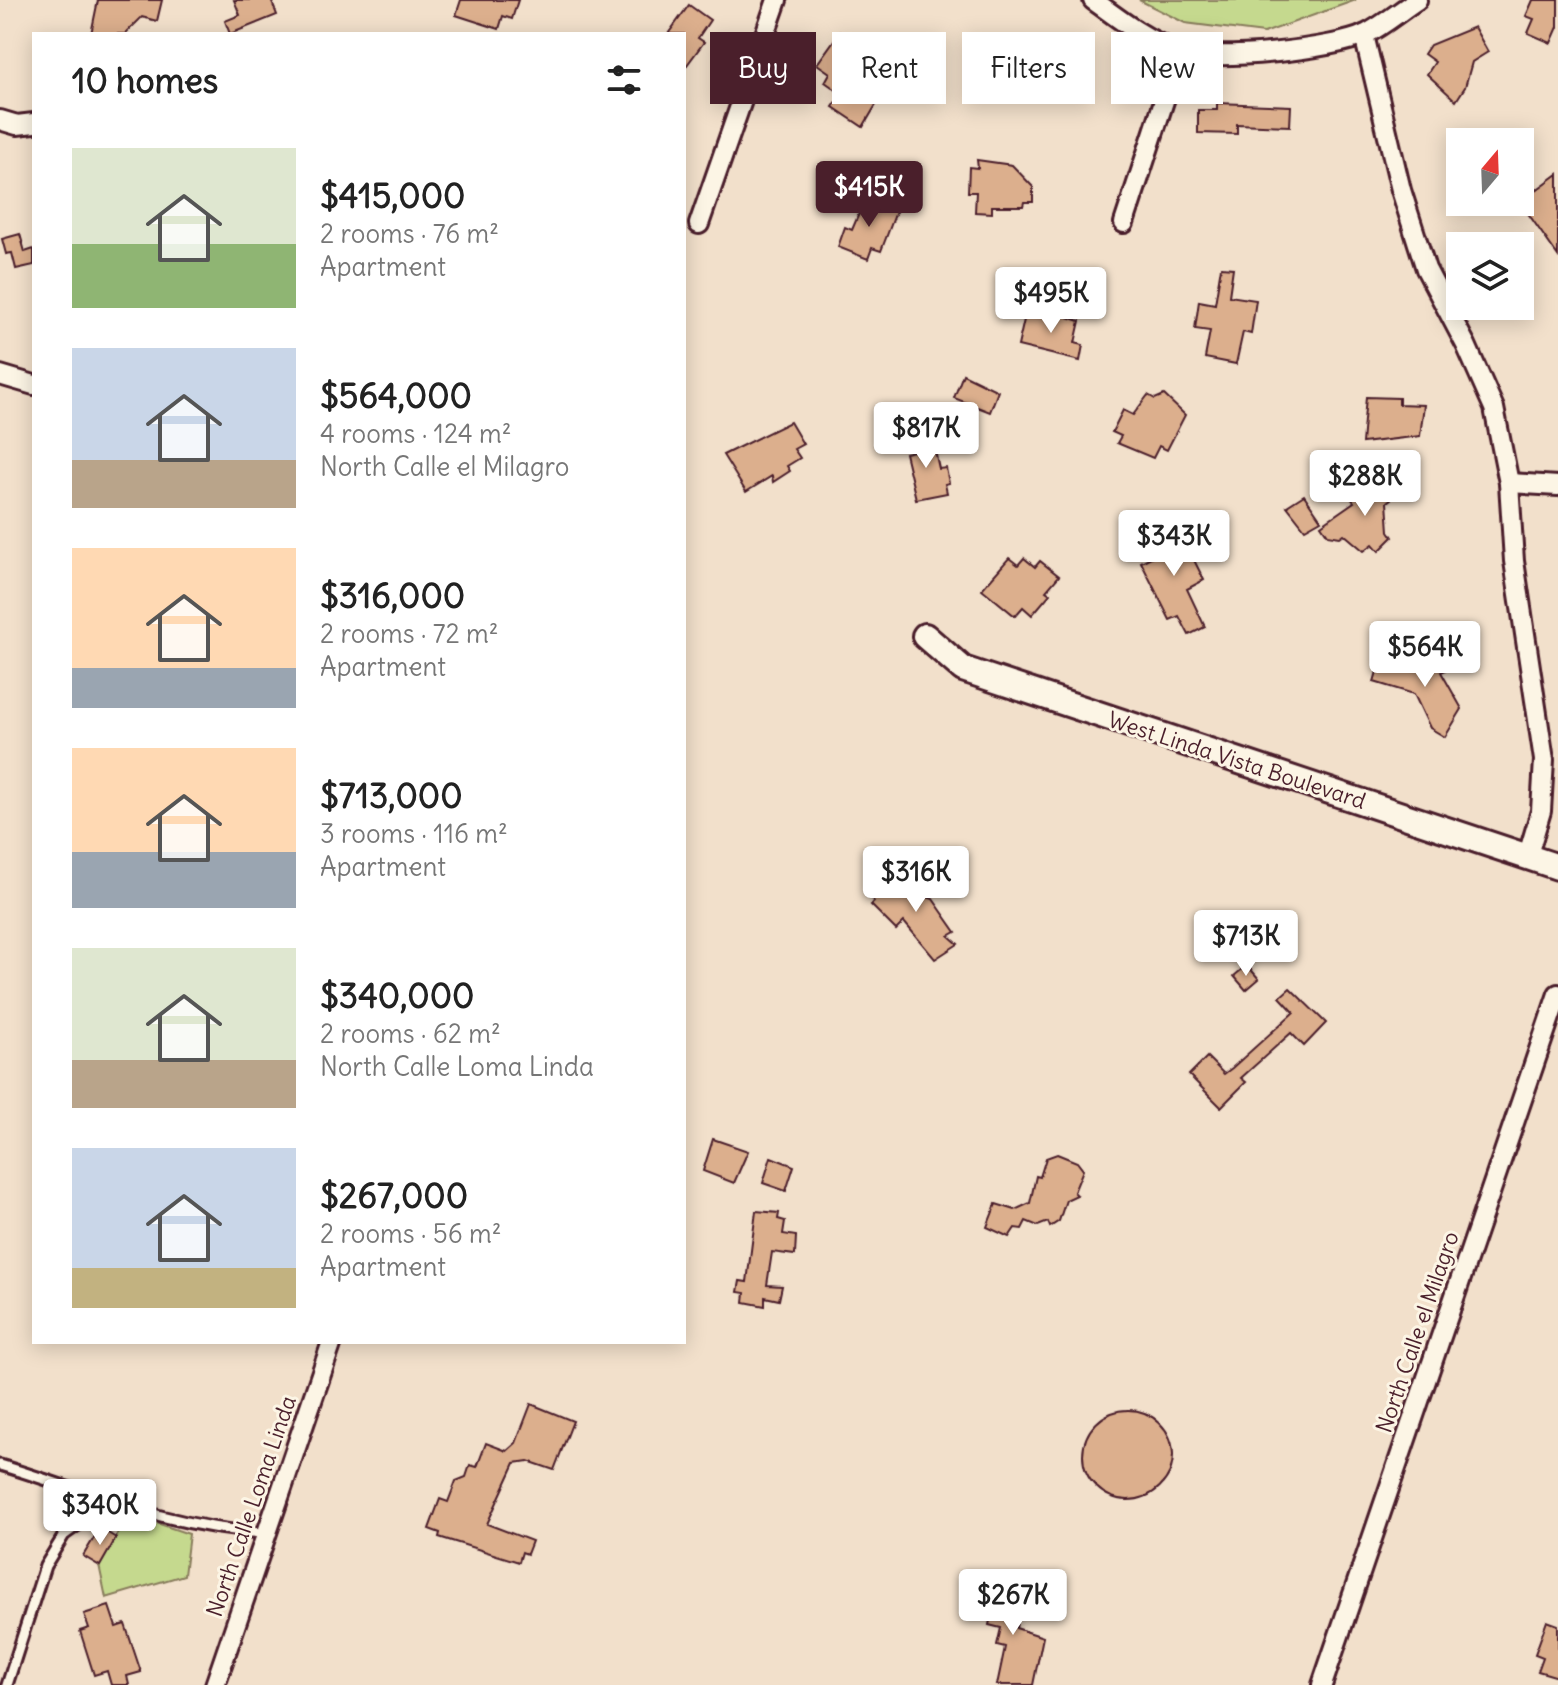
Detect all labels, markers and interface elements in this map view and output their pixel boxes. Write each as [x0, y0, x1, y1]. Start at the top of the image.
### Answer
chip: Buy [710, 32, 816, 104]
chip: Rent [832, 32, 946, 104]
chip: Filters [962, 32, 1095, 104]
chip: New [1111, 32, 1223, 104]
icon: filters [602, 58, 646, 102]
text: 10 homes [72, 59, 218, 102]
north arrow [1446, 128, 1534, 216]
map controls [1446, 128, 1534, 320]
pin: $415K [813, 161, 925, 229]
text: $415K [834, 170, 904, 203]
text: $415,000 [320, 174, 465, 217]
icon: home [136, 180, 232, 276]
text: 2 rooms · 76 m² [320, 217, 499, 250]
button: layers [1446, 232, 1534, 320]
text: Apartment [320, 250, 446, 283]
pin: $495K [995, 267, 1107, 335]
text: $495K [1013, 276, 1089, 309]
text: $564,000 [320, 374, 472, 417]
icon: home [136, 380, 232, 476]
pin: $817K [870, 402, 982, 470]
text: $817K [892, 411, 960, 444]
text: 4 rooms · 124 m² [320, 417, 512, 450]
text: North Calle el Milagro [320, 450, 569, 483]
pin: $288K [1309, 450, 1421, 518]
text: $288K [1328, 459, 1402, 492]
pin: $343K [1118, 510, 1230, 578]
text: $343K [1136, 519, 1212, 552]
text: $316,000 [320, 574, 465, 617]
icon: home [136, 580, 232, 676]
text: 2 rooms · 72 m² [320, 617, 499, 650]
pin: $564K [1369, 621, 1481, 689]
text: $564K [1387, 630, 1463, 663]
text: Apartment [320, 650, 446, 683]
street label: West Linda Vista Boulevard [1105, 705, 1369, 815]
text: $713,000 [320, 774, 463, 817]
icon: home [136, 780, 232, 876]
text: 3 rooms · 116 m² [320, 817, 508, 850]
pin: $316K [860, 846, 972, 914]
text: Apartment [320, 850, 446, 883]
text: $316K [881, 855, 951, 888]
pin: $713K [1190, 910, 1302, 978]
text: $713K [1212, 919, 1280, 952]
text: $340,000 [320, 974, 474, 1017]
icon: home [136, 980, 232, 1076]
text: 2 rooms · 62 m² [320, 1017, 501, 1050]
text: North Calle Loma Linda [320, 1050, 594, 1083]
text: $267,000 [320, 1174, 468, 1217]
icon: home [136, 1180, 232, 1276]
text: 2 rooms · 56 m² [320, 1217, 501, 1250]
street label: North Calle el Milagro [1369, 1228, 1465, 1436]
text: Apartment [320, 1250, 446, 1283]
street label: North Calle Loma Linda [200, 1392, 302, 1620]
pin: $340K [44, 1479, 156, 1547]
text: $340K [61, 1488, 139, 1521]
pin: $267K [957, 1569, 1069, 1637]
text: $267K [977, 1578, 1049, 1611]

